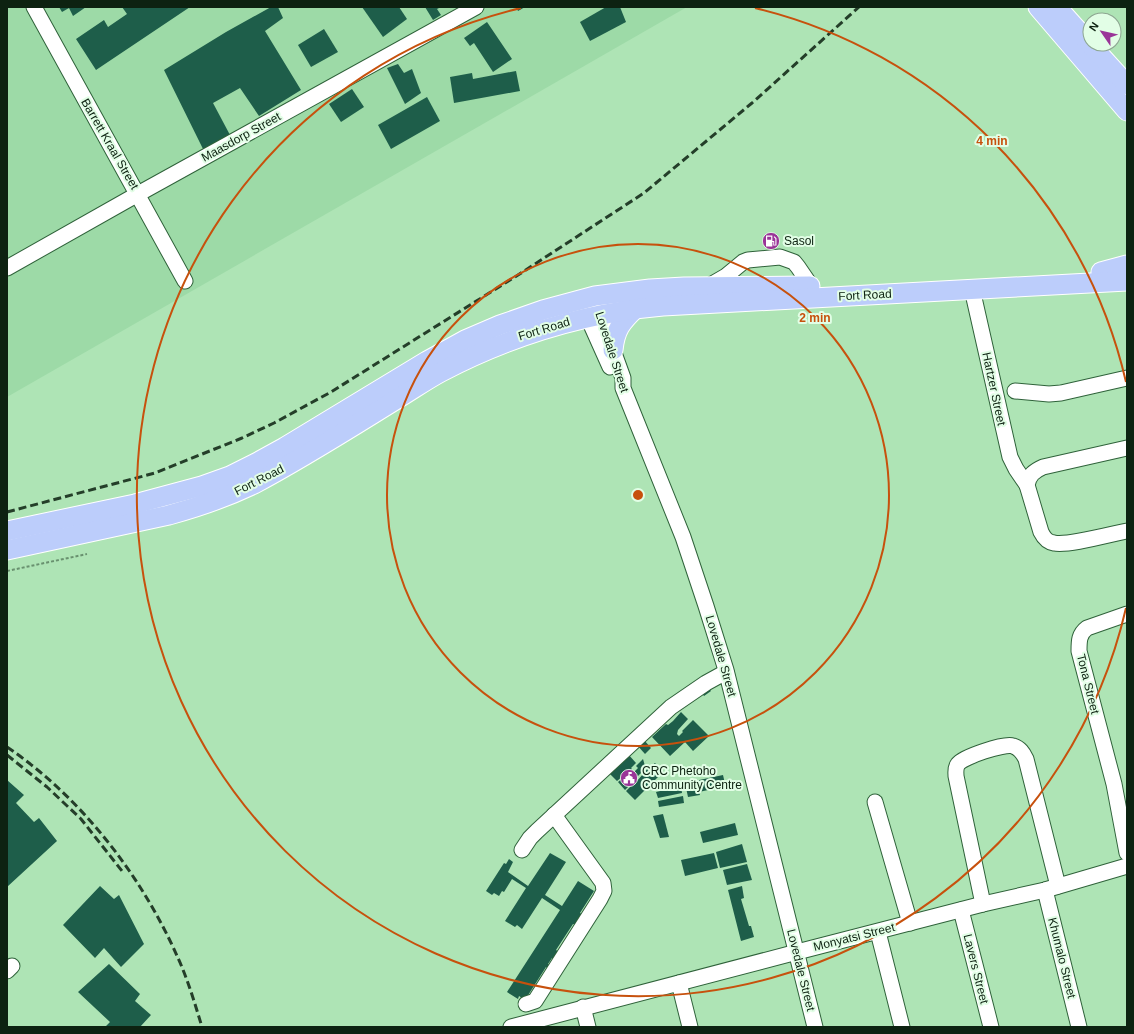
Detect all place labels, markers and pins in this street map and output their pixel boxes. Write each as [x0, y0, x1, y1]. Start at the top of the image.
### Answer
fuel station icon: Sasol [761, 231, 781, 251]
place label: Sasol [784, 234, 814, 248]
centre of rings [631, 488, 645, 502]
place label: CRC Phetoho Community Centre [642, 764, 742, 792]
public building icon: CRC Phetoho Community Centre [619, 768, 639, 788]

